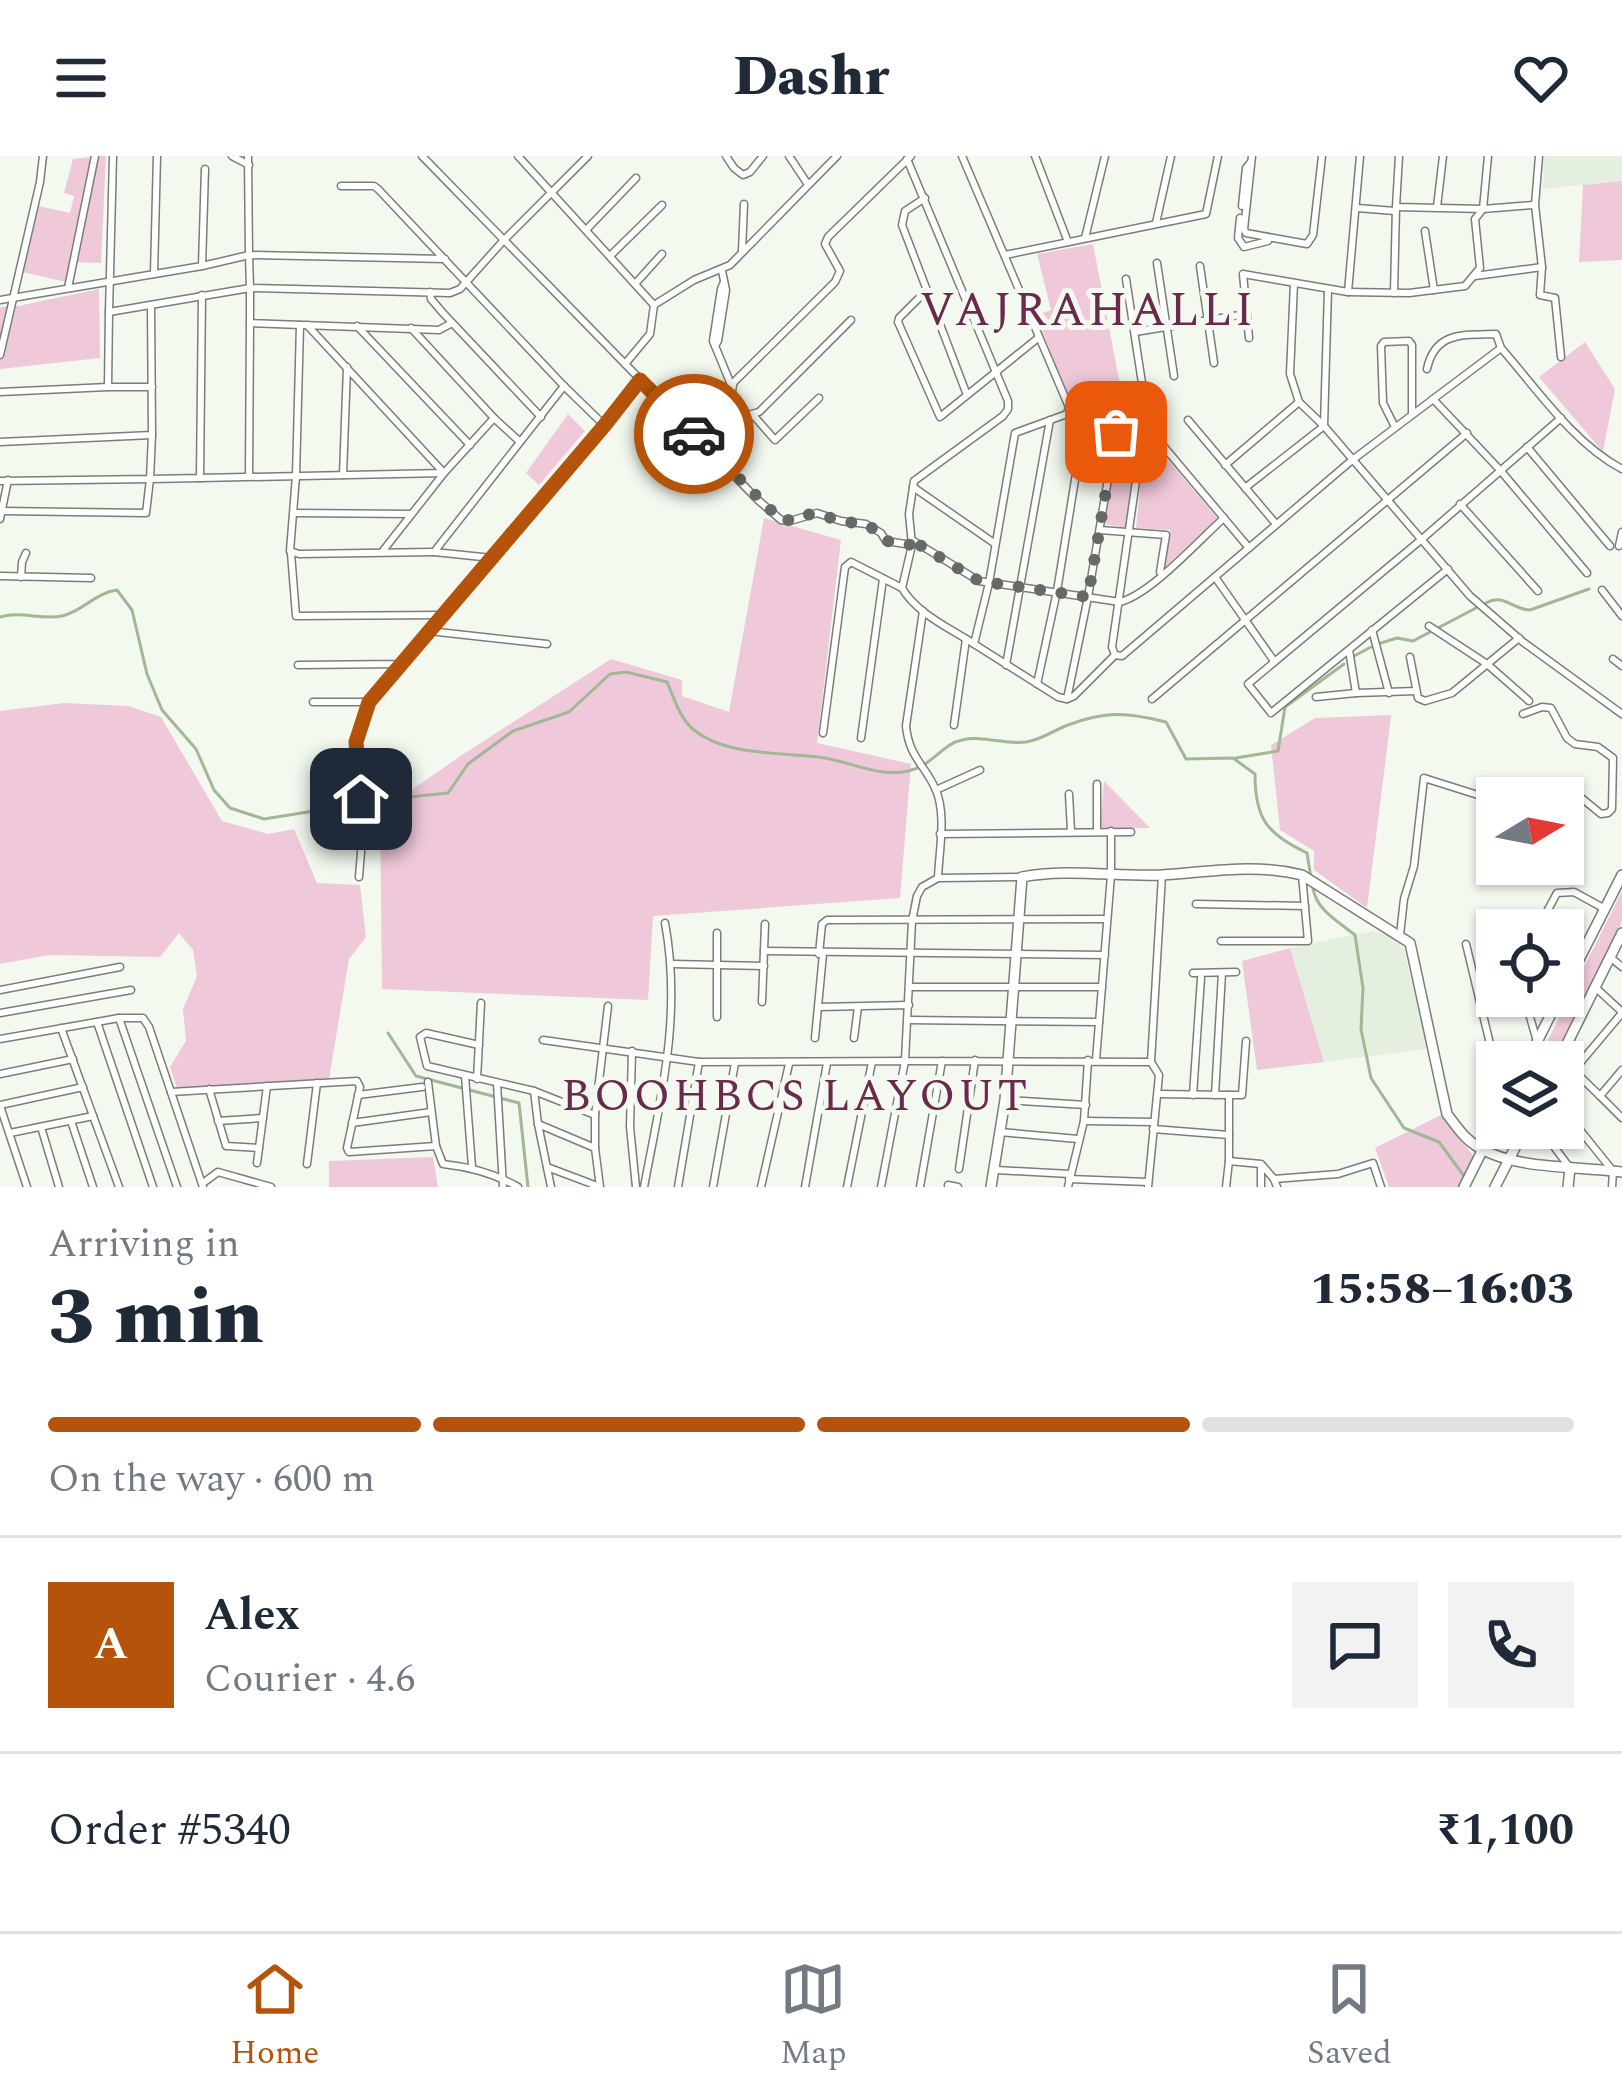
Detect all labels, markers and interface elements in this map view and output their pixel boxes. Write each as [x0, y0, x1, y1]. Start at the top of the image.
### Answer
text: Dashr [733, 37, 889, 119]
icon: menu [48, 45, 114, 111]
icon: heart [1508, 45, 1574, 111]
district label: VAJRAHALLI [920, 274, 1256, 347]
courier [634, 374, 754, 494]
pin [1065, 381, 1167, 483]
icon: bag [1083, 399, 1149, 465]
icon: car [661, 401, 727, 467]
pin [310, 748, 412, 850]
icon: home [328, 766, 394, 832]
north arrow [1476, 777, 1584, 885]
map controls [1476, 777, 1584, 1149]
button: locate [1476, 909, 1584, 1017]
button: layers [1476, 1041, 1584, 1149]
district label: BOOHBCS LAYOUT [561, 1062, 1031, 1131]
text: Arriving in [48, 1215, 240, 1274]
text: 15:58–16:03 [1310, 1255, 1574, 1324]
text: 3 min [48, 1259, 264, 1378]
text: On the way · 600 m [48, 1450, 375, 1509]
text: Alex [204, 1581, 300, 1650]
button: chat [1292, 1582, 1418, 1708]
button: phone [1448, 1582, 1574, 1708]
text: A [94, 1610, 128, 1679]
text: Courier · 4.6 [204, 1650, 415, 1709]
text: Order #5340 [48, 1796, 291, 1865]
text: ₹1,100 [1436, 1796, 1574, 1865]
tab: Home [230, 1956, 319, 2078]
tab: Map [780, 1956, 846, 2078]
tab: Saved [1307, 1956, 1392, 2078]

